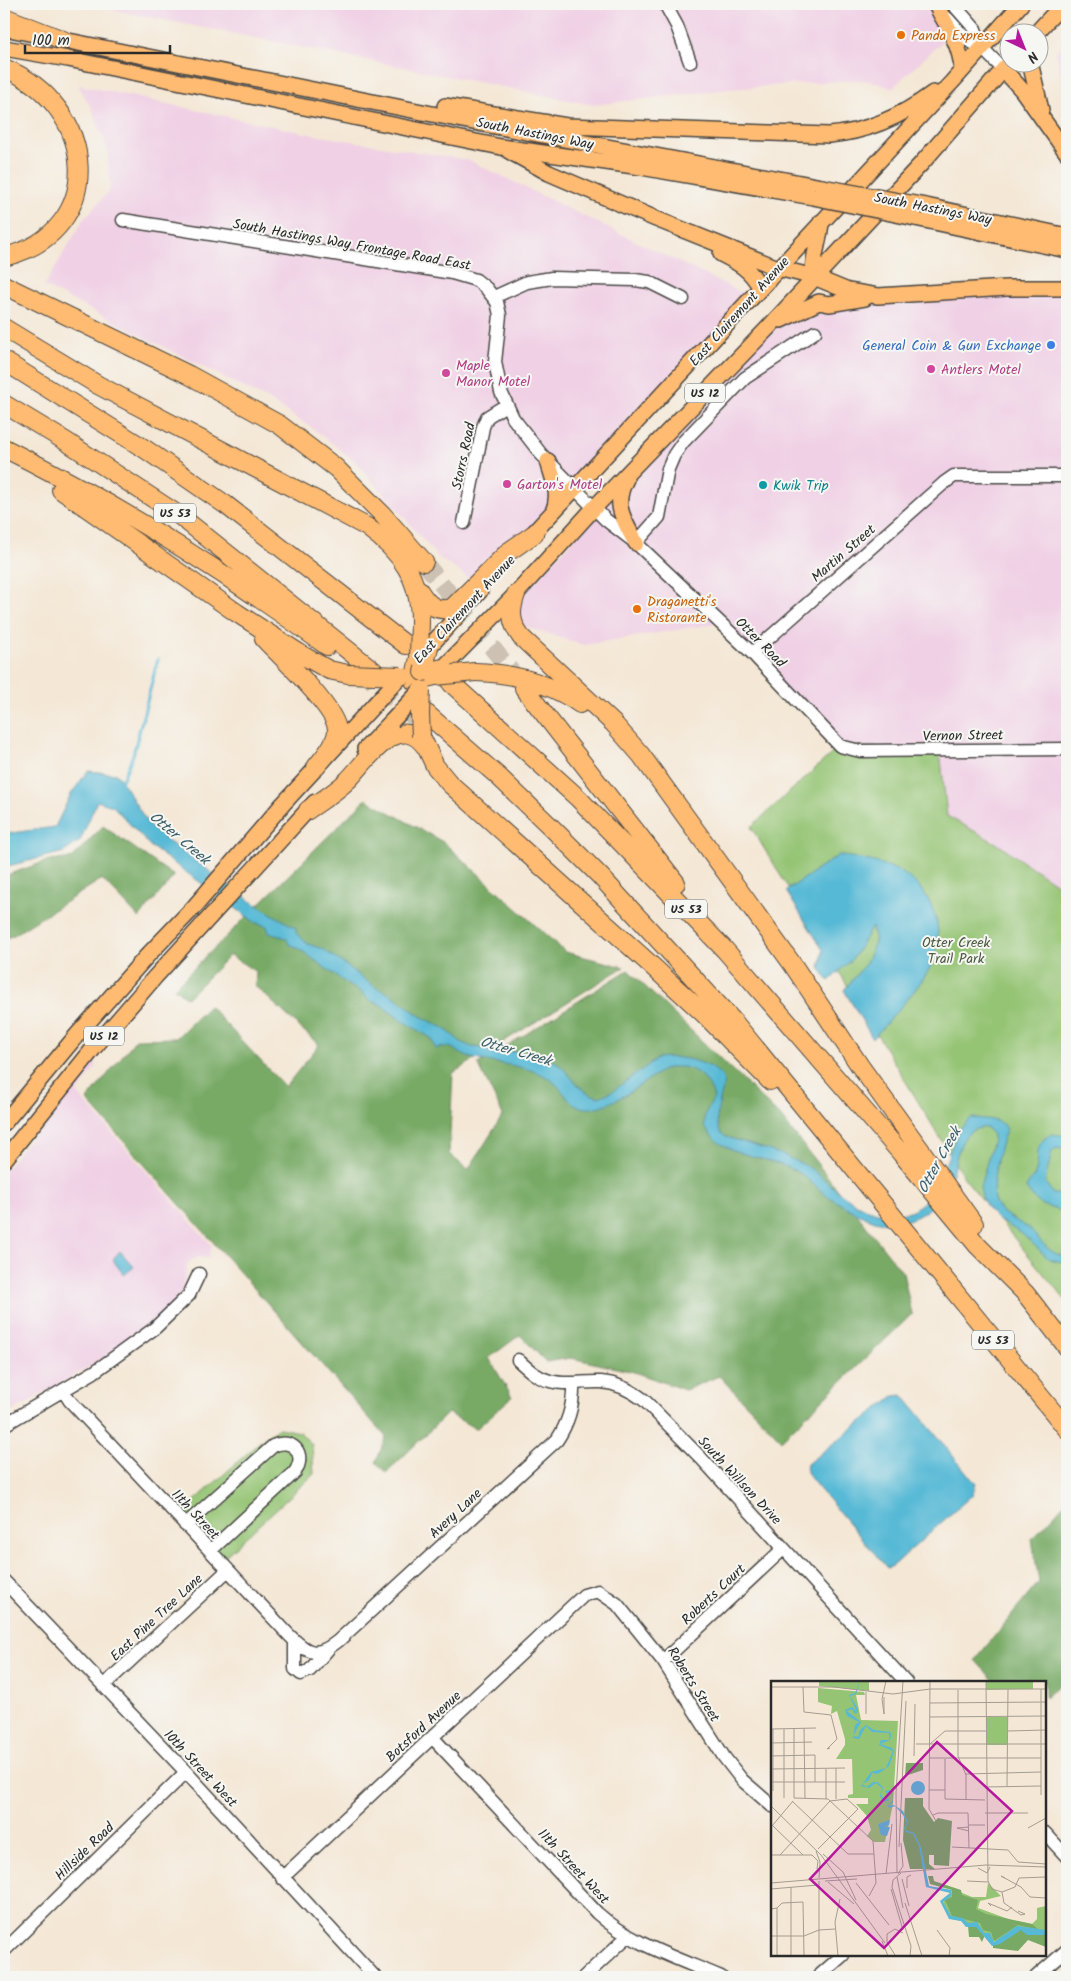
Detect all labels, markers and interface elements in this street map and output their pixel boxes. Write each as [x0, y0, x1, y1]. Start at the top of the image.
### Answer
scale bar [25, 22, 170, 54]
north arrow [998, 22, 1048, 72]
place label: Panda Express [911, 25, 996, 47]
text: 100 m [32, 29, 70, 53]
marker: Panda Express [895, 29, 907, 41]
text: N [1021, 46, 1043, 68]
street label: South Hastings Way [474, 112, 596, 156]
street label: South Hastings Way [872, 187, 994, 231]
street label: South Hastings Way Frontage Road East [231, 213, 473, 277]
street label: East Clairemont Avenue [684, 251, 796, 372]
place label: General Coin & Gun Exchange [862, 335, 1042, 357]
marker: General Coin & Gun Exchange [1045, 339, 1057, 351]
place label: Maple Manor Motel [456, 355, 531, 393]
place label: Antlers Motel [941, 359, 1021, 381]
marker: Antlers Motel [925, 363, 937, 375]
marker: Maple Manor Motel [440, 367, 452, 379]
road number: US 12 [685, 383, 725, 402]
street label: Storrs Road [446, 420, 482, 492]
place label: Garton's Motel [517, 474, 603, 496]
place label: Kwik Trip [773, 475, 829, 497]
marker: Garton's Motel [501, 478, 513, 490]
marker: Kwik Trip [757, 479, 769, 491]
road number: US 53 [154, 503, 196, 522]
street label: Martin Street [806, 519, 881, 588]
street label: East Clairemont Avenue [408, 550, 522, 669]
place label: Draganetti's Ristorante [647, 591, 716, 629]
marker: Draganetti's Ristorante [631, 603, 643, 615]
street label: Otter Road [730, 612, 791, 674]
street label: Vernon Street [922, 724, 1004, 748]
water label: Otter Creek [144, 806, 217, 873]
road number: US 53 [665, 900, 707, 919]
park label: Otter Creek Trail Park [922, 932, 991, 970]
road number: US 12 [84, 1026, 124, 1046]
water label: Otter Creek [477, 1030, 556, 1074]
water label: Otter Creek [912, 1121, 969, 1198]
road number: US 53 [972, 1330, 1014, 1350]
street label: South Willson Drive [692, 1431, 787, 1531]
street label: Avery Lane [424, 1483, 488, 1544]
street label: 11th Street [166, 1484, 225, 1546]
street label: Roberts Court [676, 1559, 751, 1631]
street label: East Pine Tree Lane [105, 1568, 209, 1667]
street label: Roberts Street [661, 1643, 725, 1727]
inset map [771, 1681, 1046, 1956]
street label: Botsford Avenue [381, 1685, 467, 1768]
street label: 10th Street West [158, 1725, 243, 1813]
street label: Hillside Road [50, 1817, 120, 1886]
street label: 11th Street West [532, 1824, 615, 1910]

